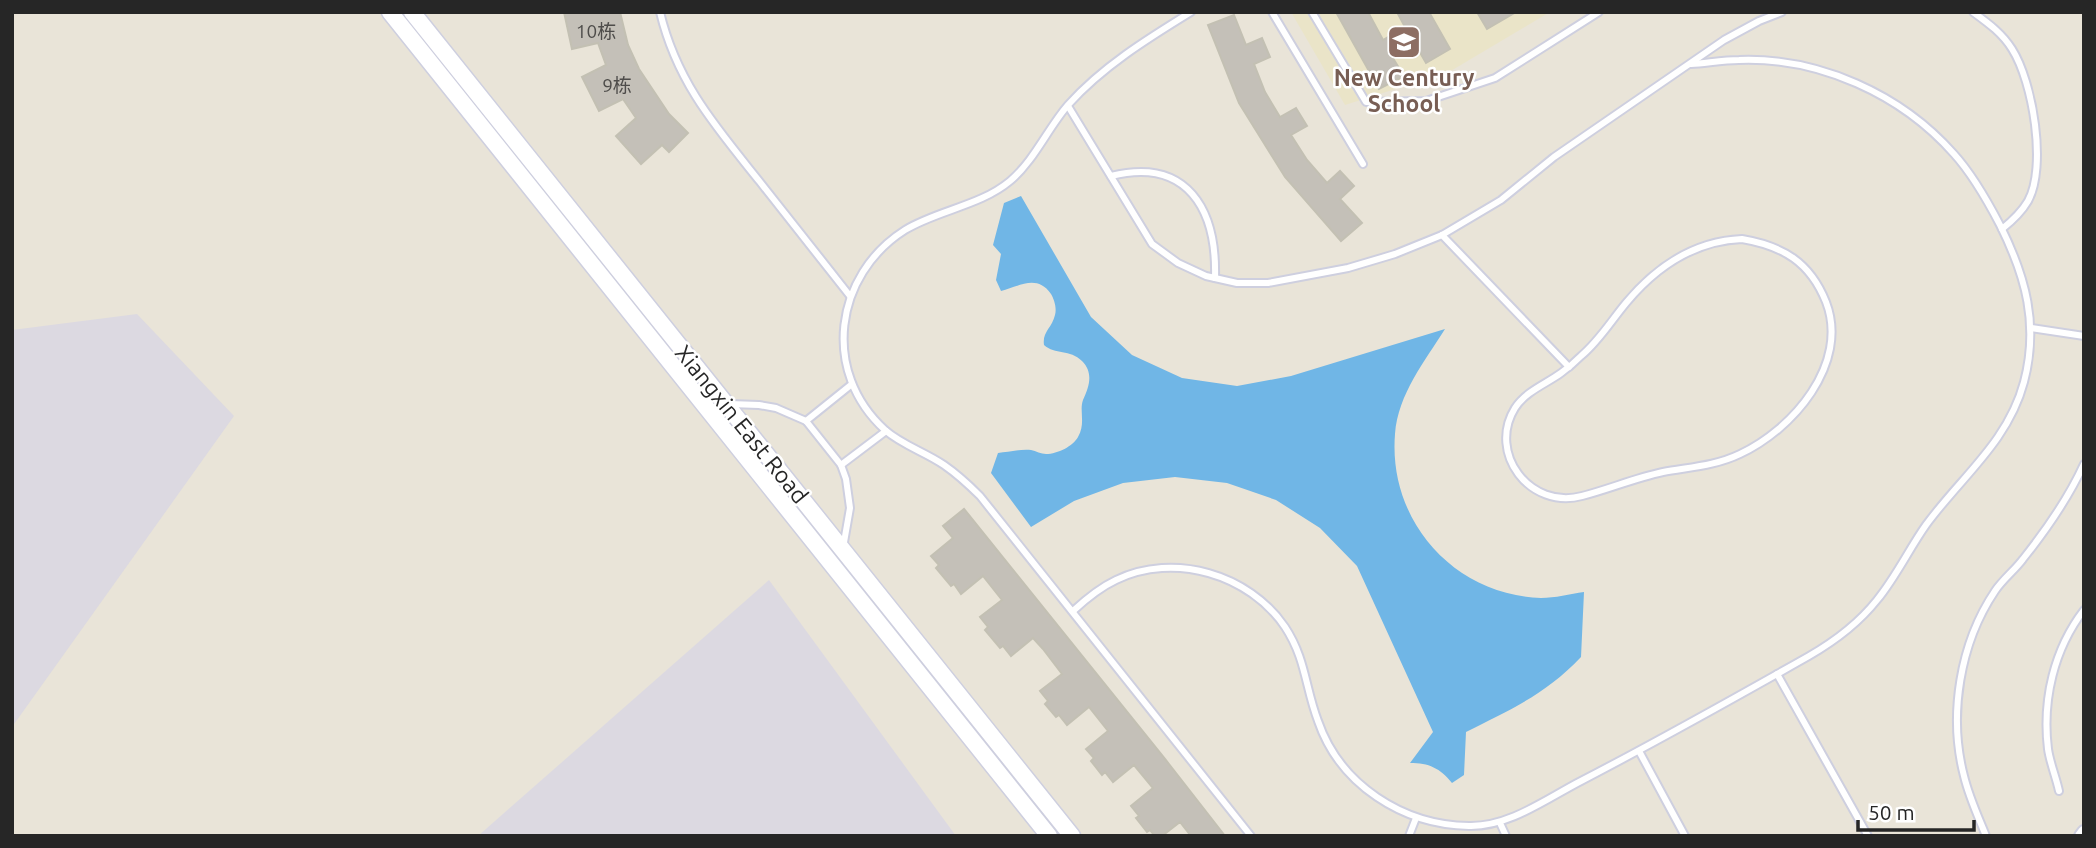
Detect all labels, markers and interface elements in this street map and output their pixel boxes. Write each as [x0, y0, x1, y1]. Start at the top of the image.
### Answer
house number: 10栋 [576, 20, 616, 42]
school or university icon: New Century School [1385, 23, 1423, 61]
place label: New Century School [1334, 65, 1474, 116]
house number: 9栋 [602, 74, 632, 96]
street label: Xiangxin East Road [671, 340, 813, 508]
scale bar [1858, 788, 1974, 832]
text: 50 m [1868, 800, 1915, 824]

